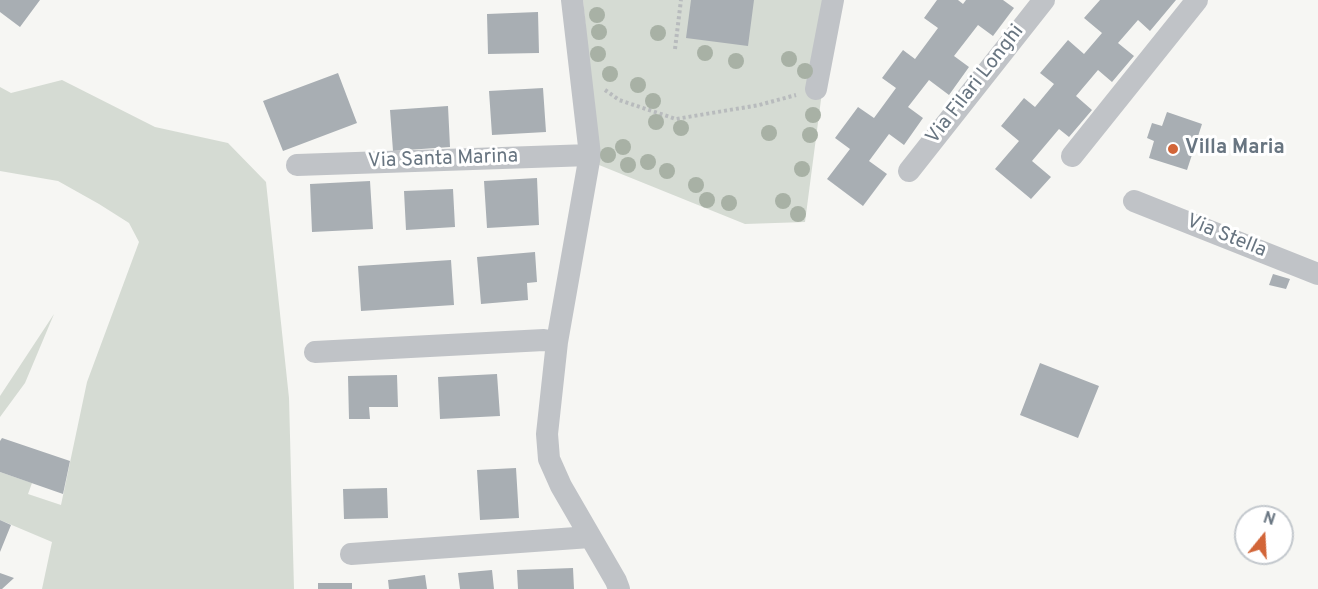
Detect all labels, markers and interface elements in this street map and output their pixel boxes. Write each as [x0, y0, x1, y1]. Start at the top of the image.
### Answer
street label: Via Filari Longhi [922, 21, 1030, 149]
place label: Villa Maria [1185, 137, 1285, 161]
marker: Villa Maria [1166, 142, 1180, 156]
street label: Via Santa Marina [367, 145, 519, 175]
street label: Via Stella [1182, 210, 1270, 264]
north arrow [1234, 505, 1294, 565]
text: N [1260, 508, 1278, 531]

